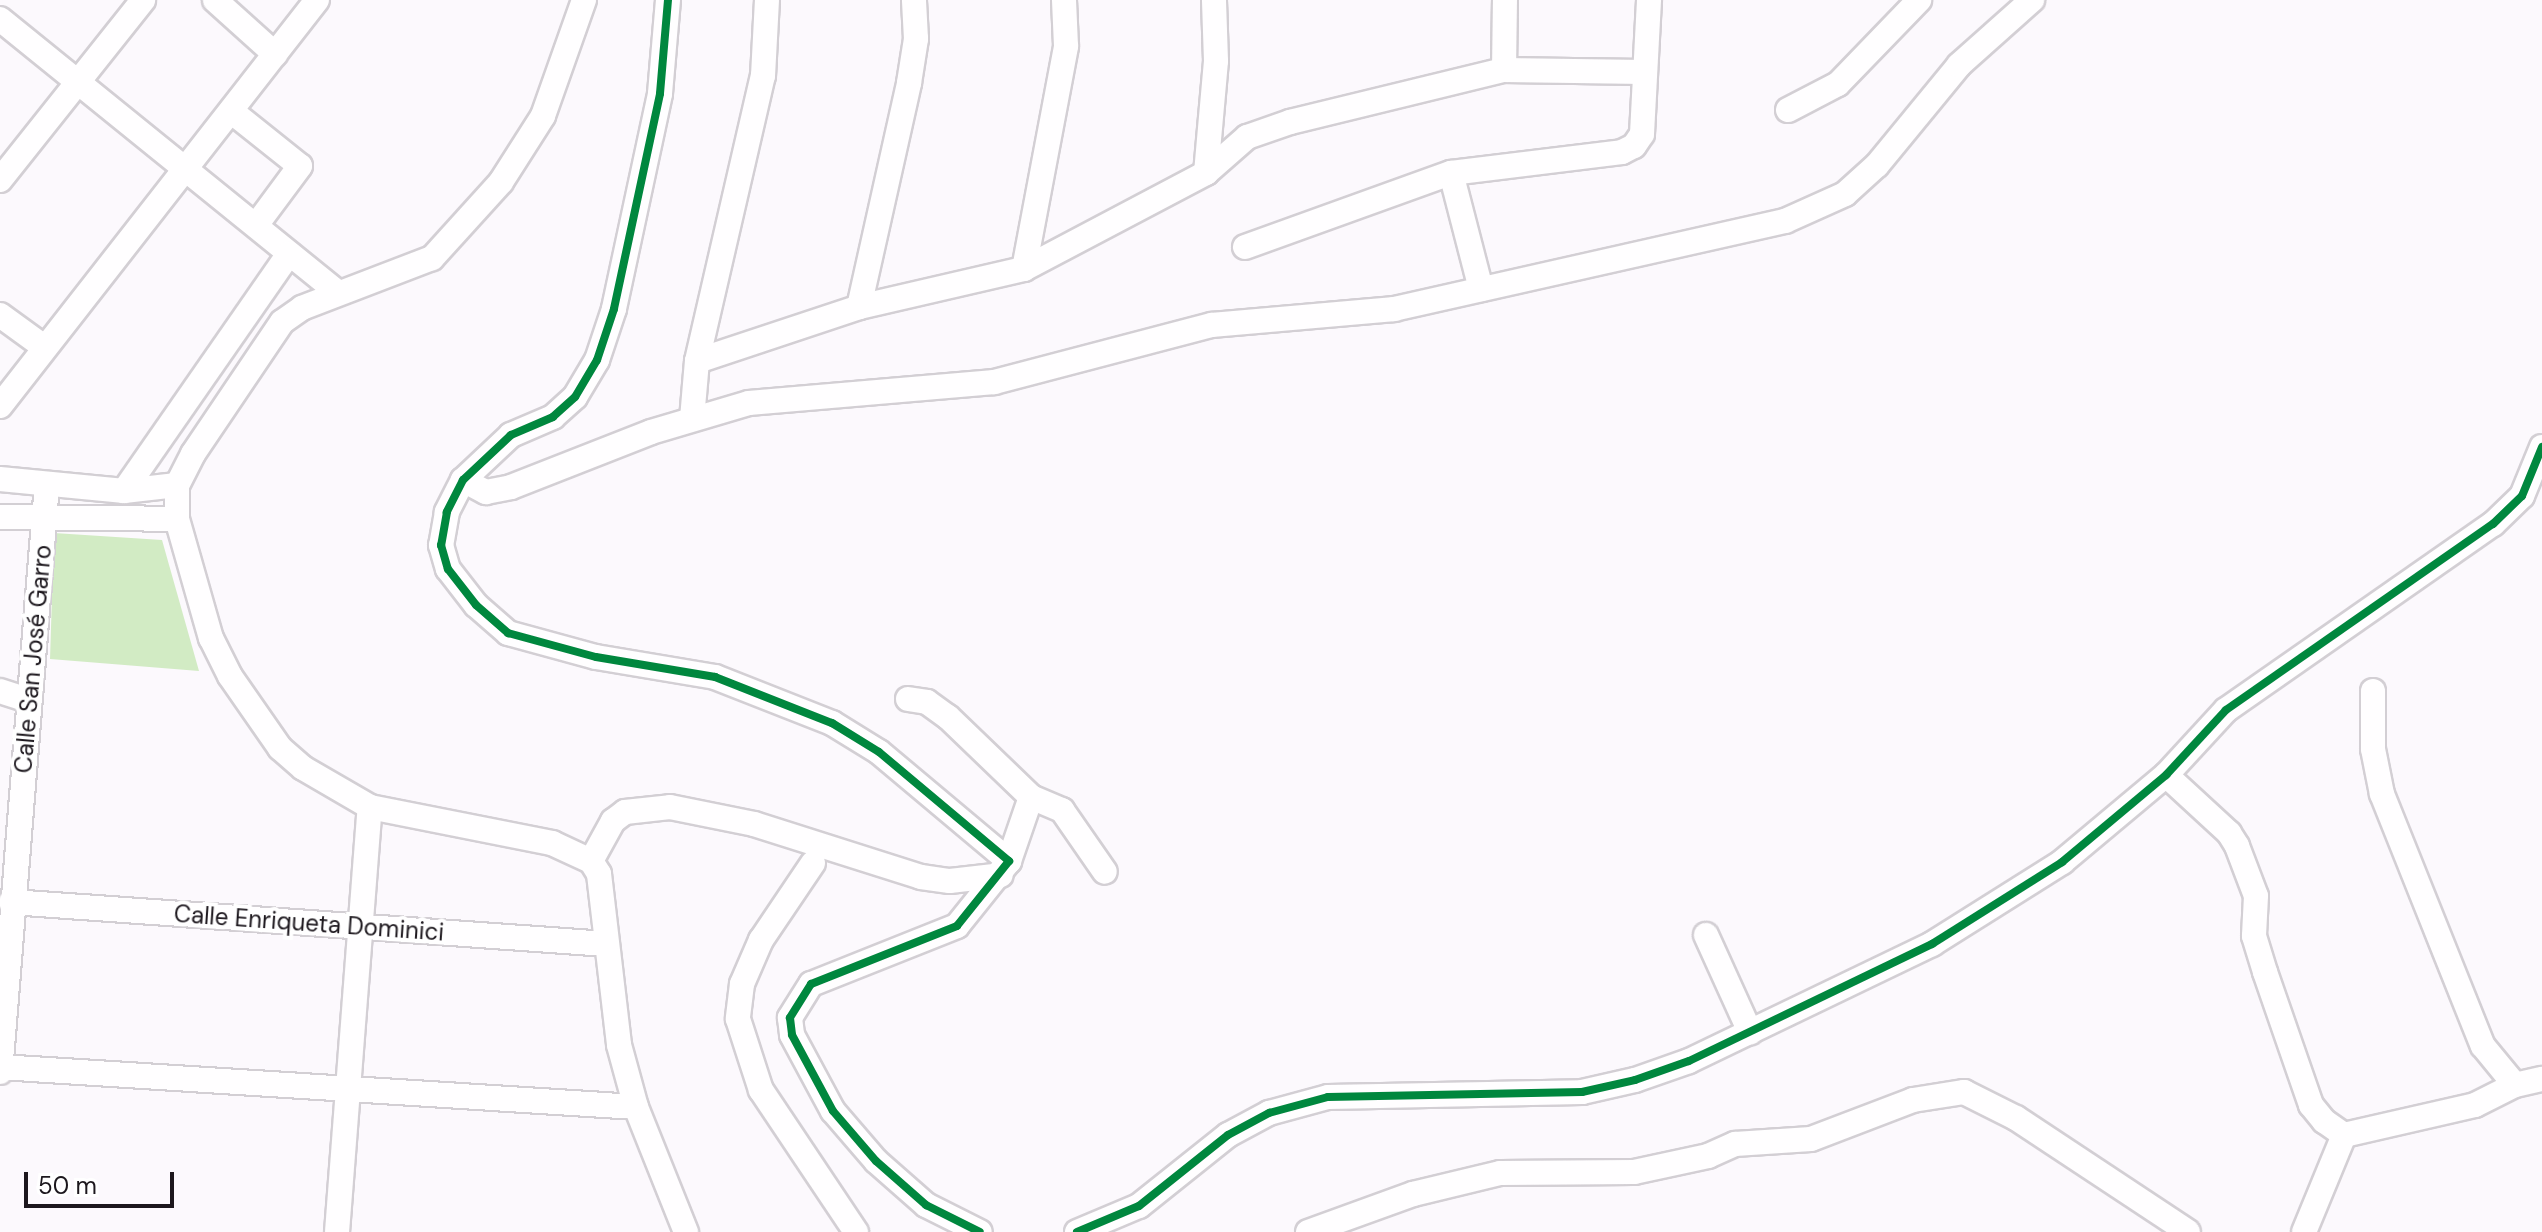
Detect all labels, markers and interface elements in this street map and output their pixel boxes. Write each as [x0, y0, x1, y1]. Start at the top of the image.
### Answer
street label: Calle San José Garro [9, 544, 57, 774]
street label: Calle Enriqueta Dominici [173, 899, 445, 947]
scale bar [28, 1156, 178, 1206]
text: 50 m [38, 1170, 97, 1201]

